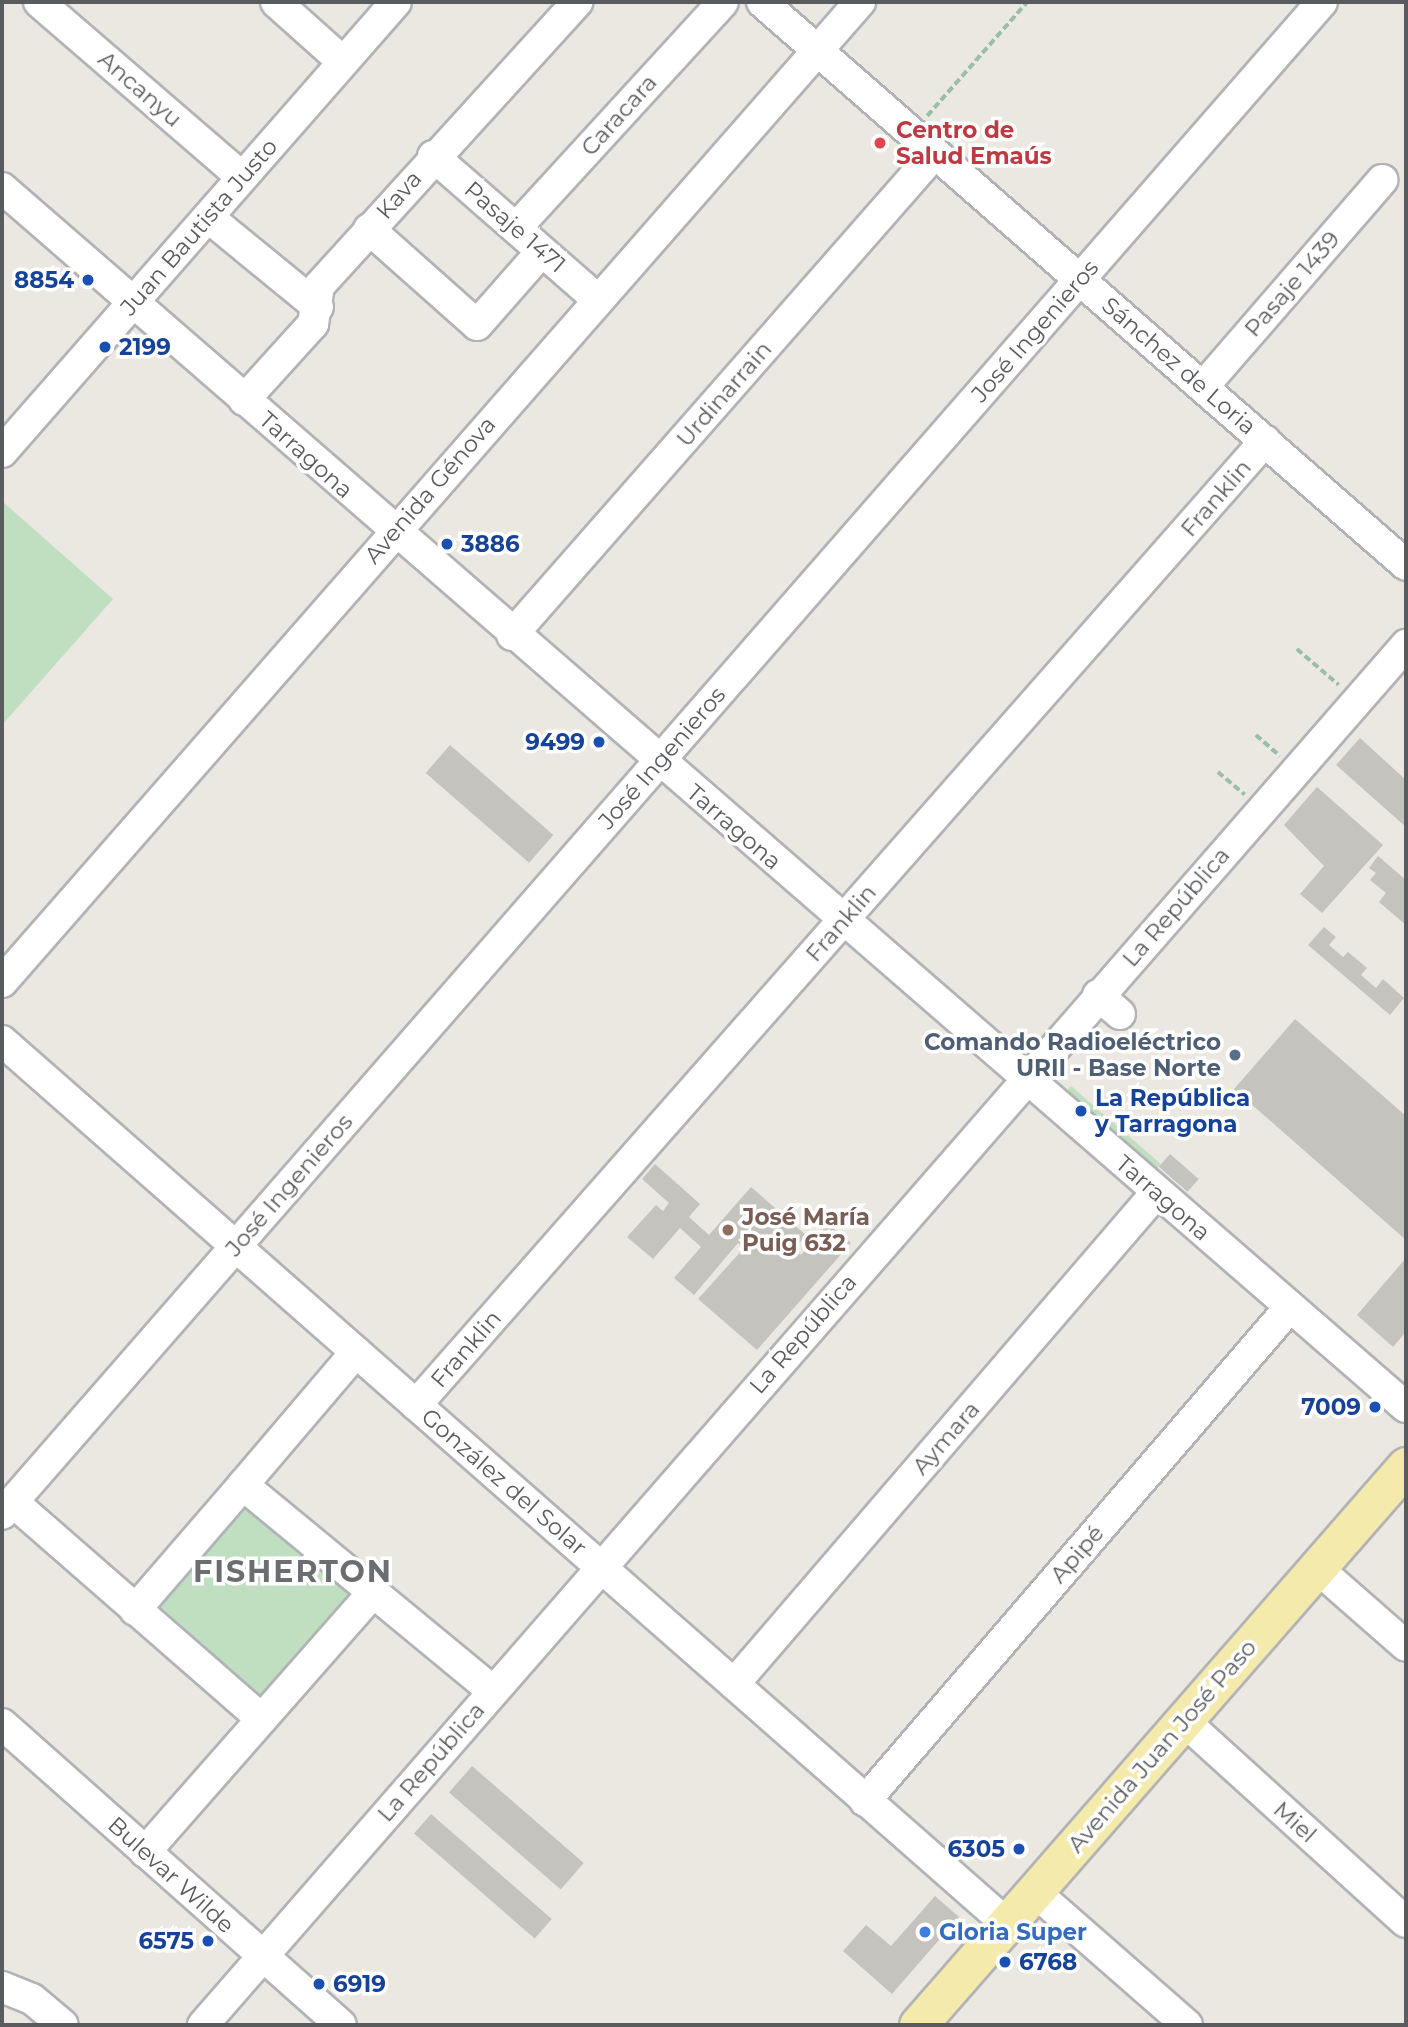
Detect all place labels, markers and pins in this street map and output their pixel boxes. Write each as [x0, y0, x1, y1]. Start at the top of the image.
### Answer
place label: Centro de Salud Emaús [896, 116, 1052, 170]
marker: Centro de Salud Emaús [870, 133, 890, 153]
place label: 8854 [14, 266, 74, 294]
marker: 8854 [80, 272, 96, 288]
place label: 2199 [119, 333, 171, 361]
marker: 2199 [97, 339, 113, 355]
place label: 3886 [461, 530, 520, 558]
marker: 3886 [439, 536, 455, 552]
place label: 9499 [525, 728, 585, 756]
marker: 9499 [591, 734, 607, 750]
place label: Comando Radioeléctrico URII - Base Norte [924, 1028, 1221, 1082]
marker: Comando Radioeléctrico URII - Base Norte [1227, 1047, 1243, 1063]
place label: La República y Tarragona [1095, 1084, 1250, 1138]
marker: La República y Tarragona [1073, 1103, 1089, 1119]
place label: José María Puig 632 [742, 1203, 870, 1257]
marker: José María Puig 632 [720, 1222, 736, 1238]
place label: 7009 [1301, 1393, 1361, 1421]
marker: 7009 [1367, 1399, 1383, 1415]
place label: 6305 [947, 1835, 1005, 1863]
marker: 6305 [1011, 1841, 1027, 1857]
place label: Gloria Super [939, 1918, 1087, 1946]
marker: Gloria Super [917, 1924, 933, 1940]
place label: 6575 [138, 1927, 194, 1955]
marker: 6575 [200, 1933, 216, 1949]
place label: 6768 [1019, 1948, 1077, 1976]
marker: 6768 [997, 1954, 1013, 1970]
place label: 6919 [333, 1970, 386, 1998]
marker: 6919 [311, 1976, 327, 1992]

